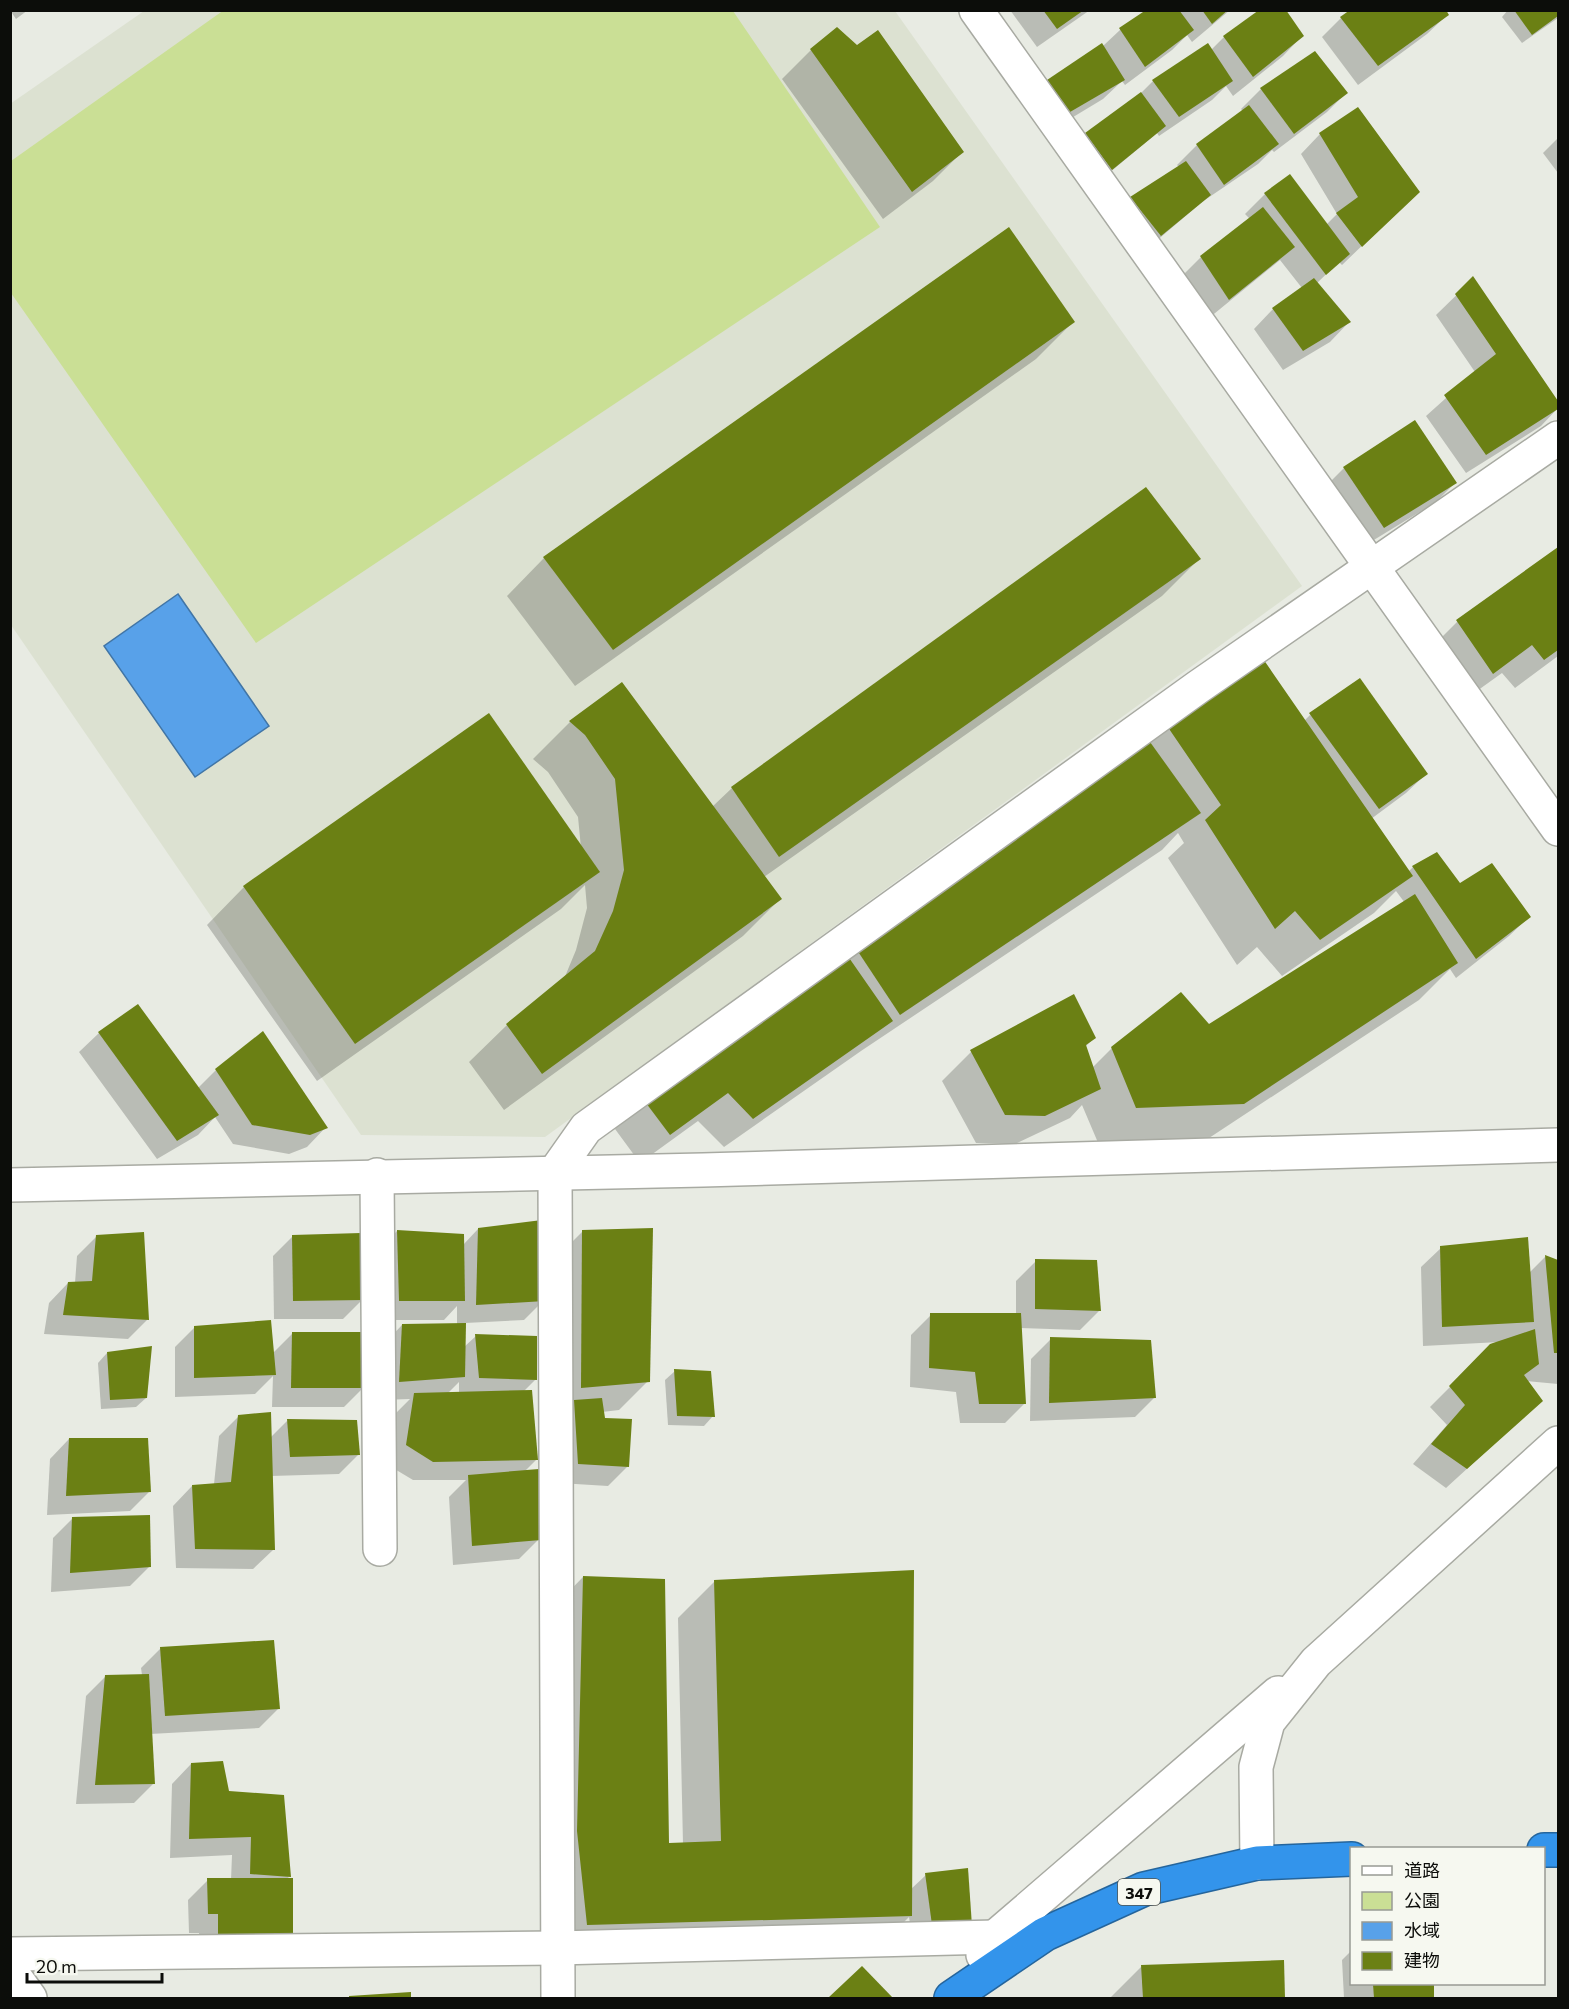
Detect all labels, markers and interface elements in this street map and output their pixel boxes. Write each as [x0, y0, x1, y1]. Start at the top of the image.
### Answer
legend [1350, 1847, 1545, 1985]
text: 道路 [1404, 1859, 1440, 1881]
road number: 347 [1118, 1879, 1160, 1905]
text: 公園 [1404, 1889, 1440, 1911]
text: 水域 [1404, 1919, 1440, 1941]
scale bar [27, 1946, 162, 1984]
text: 建物 [1404, 1949, 1440, 1971]
text: 20 m [36, 1955, 77, 1977]

